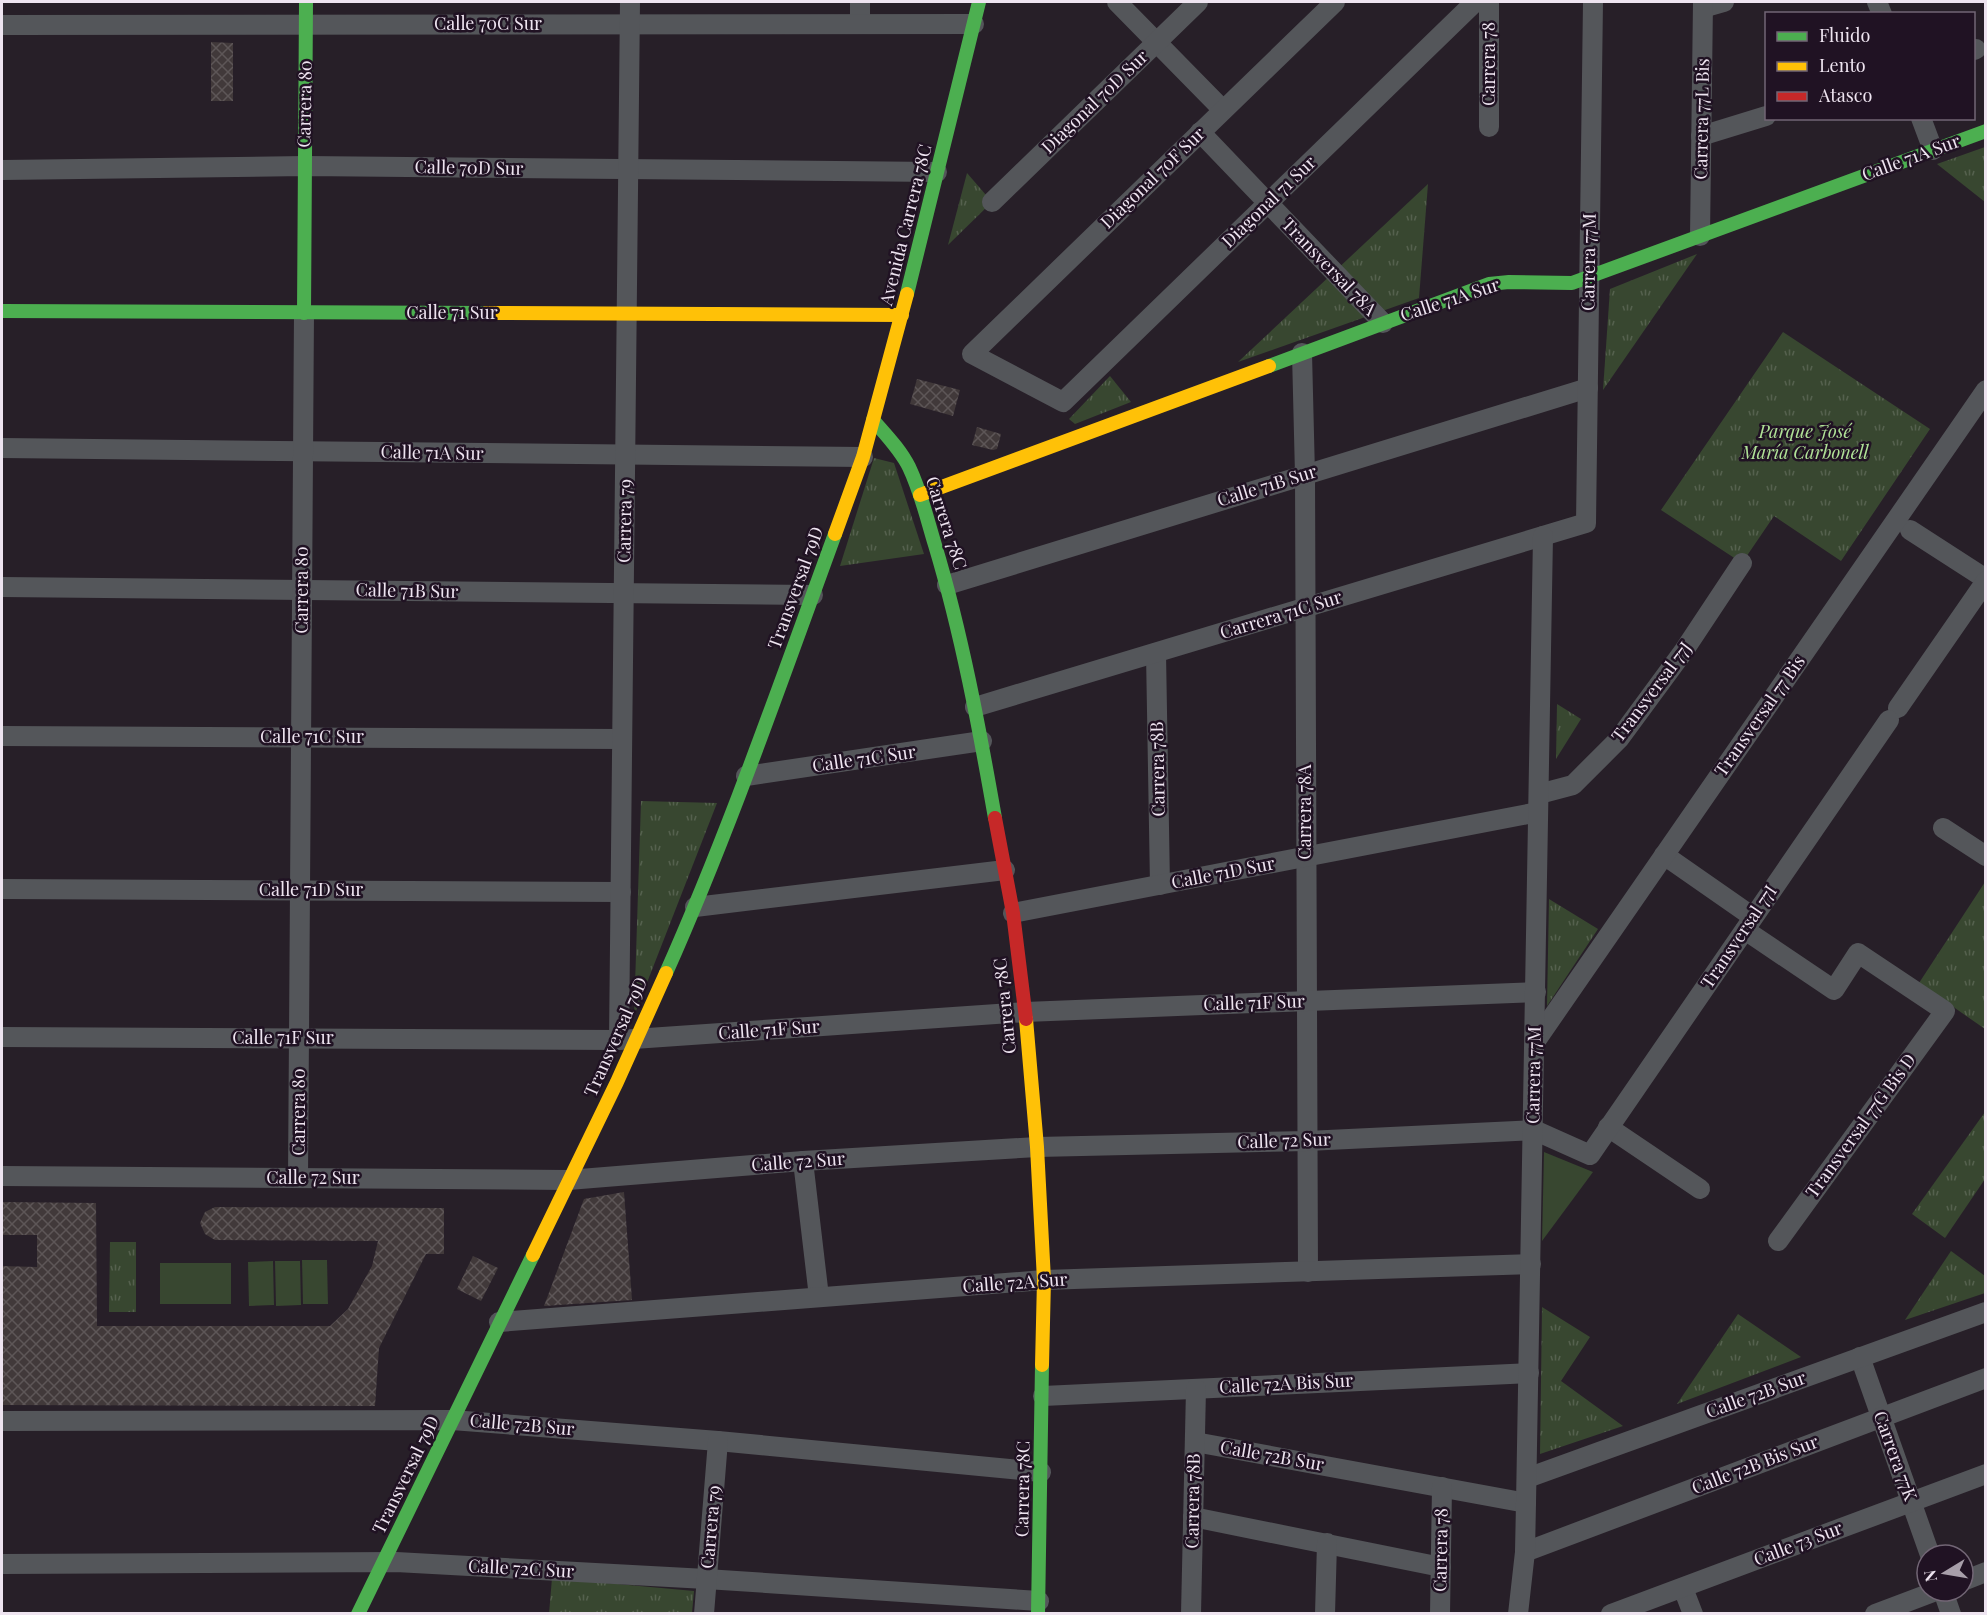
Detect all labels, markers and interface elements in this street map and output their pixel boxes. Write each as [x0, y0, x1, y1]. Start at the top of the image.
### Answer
street label: Calle 70C Sur [434, 11, 542, 35]
legend [1765, 12, 1975, 120]
street label: Carrera 78 [1476, 22, 1500, 106]
text: Fluido [1819, 23, 1870, 47]
street label: Diagonal 70D Sur [1036, 44, 1153, 158]
text: Lento [1819, 53, 1866, 77]
street label: Carrera 77L Bis [1688, 58, 1714, 180]
street label: Carrera 80 [291, 60, 317, 148]
text: Atasco [1818, 83, 1872, 107]
street label: Diagonal 70F Sur [1095, 121, 1210, 233]
street label: Calle 71A Sur [1858, 128, 1963, 186]
street label: Avenida Carrera 78C [873, 142, 937, 309]
street label: Diagonal 71 Sur [1216, 150, 1321, 252]
street label: Calle 70D Sur [414, 154, 524, 180]
street label: Transversal 78A [1277, 212, 1383, 321]
street label: Carrera 77M [1575, 213, 1601, 311]
street label: Calle 71A Sur [1397, 272, 1502, 326]
street label: Calle 71 Sur [406, 300, 498, 324]
park label: Parque José María Carbonell [1741, 419, 1869, 464]
street label: Calle 71A Sur [380, 439, 484, 465]
street label: Calle 71B Sur [1214, 459, 1319, 512]
street label: Carrera 78C [921, 473, 973, 572]
street label: Carrera 79 [611, 479, 637, 563]
street label: Transversal 79D [762, 523, 828, 652]
street label: Carrera 80 [289, 546, 313, 634]
street label: Calle 71B Sur [355, 577, 459, 603]
street label: Carrera 71C Sur [1217, 584, 1345, 644]
street label: Transversal 77J [1606, 636, 1697, 746]
street label: Transversal 77 Bis [1708, 650, 1810, 781]
street label: Carrera 78B [1144, 721, 1170, 817]
street label: Calle 71C Sur [260, 724, 364, 748]
street label: Calle 71C Sur [811, 739, 917, 777]
street label: Carrera 78A [1292, 764, 1316, 860]
street label: Calle 71D Sur [1169, 850, 1276, 894]
street label: Calle 71D Sur [259, 877, 363, 901]
street label: Transversal 77I [1695, 880, 1782, 993]
street label: Carrera 78C [987, 957, 1021, 1055]
street label: Transversal 79D [578, 973, 652, 1100]
street label: Calle 71F Sur [1203, 988, 1305, 1016]
street label: Calle 71F Sur [717, 1013, 820, 1045]
street label: Calle 71F Sur [232, 1025, 334, 1049]
street label: Carrera 77M [1520, 1026, 1546, 1124]
street label: Transversal 77G Bis D [1800, 1048, 1921, 1202]
street label: Carrera 80 [286, 1068, 310, 1156]
street label: Calle 72 Sur [1237, 1126, 1331, 1154]
street label: Calle 72 Sur [750, 1146, 845, 1176]
street label: Calle 72 Sur [266, 1165, 360, 1189]
street label: Calle 72A Sur [962, 1266, 1068, 1298]
street label: Calle 72B Sur [1702, 1365, 1809, 1423]
street label: Calle 72A Bis Sur [1218, 1368, 1353, 1398]
street label: Calle 72B Sur [469, 1407, 575, 1441]
street label: Carrera 77K [1869, 1407, 1923, 1504]
street label: Transversal 79D [366, 1411, 444, 1538]
street label: Calle 72B Bis Sur [1688, 1429, 1821, 1499]
street label: Calle 72B Sur [1218, 1434, 1326, 1476]
street label: Carrera 78C [1009, 1441, 1035, 1537]
street label: Carrera 78B [1179, 1453, 1205, 1549]
street label: Carrera 79 [694, 1484, 726, 1570]
street label: Carrera 78 [1427, 1508, 1453, 1592]
street label: Calle 73 Sur [1750, 1515, 1845, 1571]
north arrow [1915, 1543, 1975, 1603]
street label: Calle 72C Sur [467, 1553, 575, 1583]
text: N [1918, 1568, 1941, 1584]

